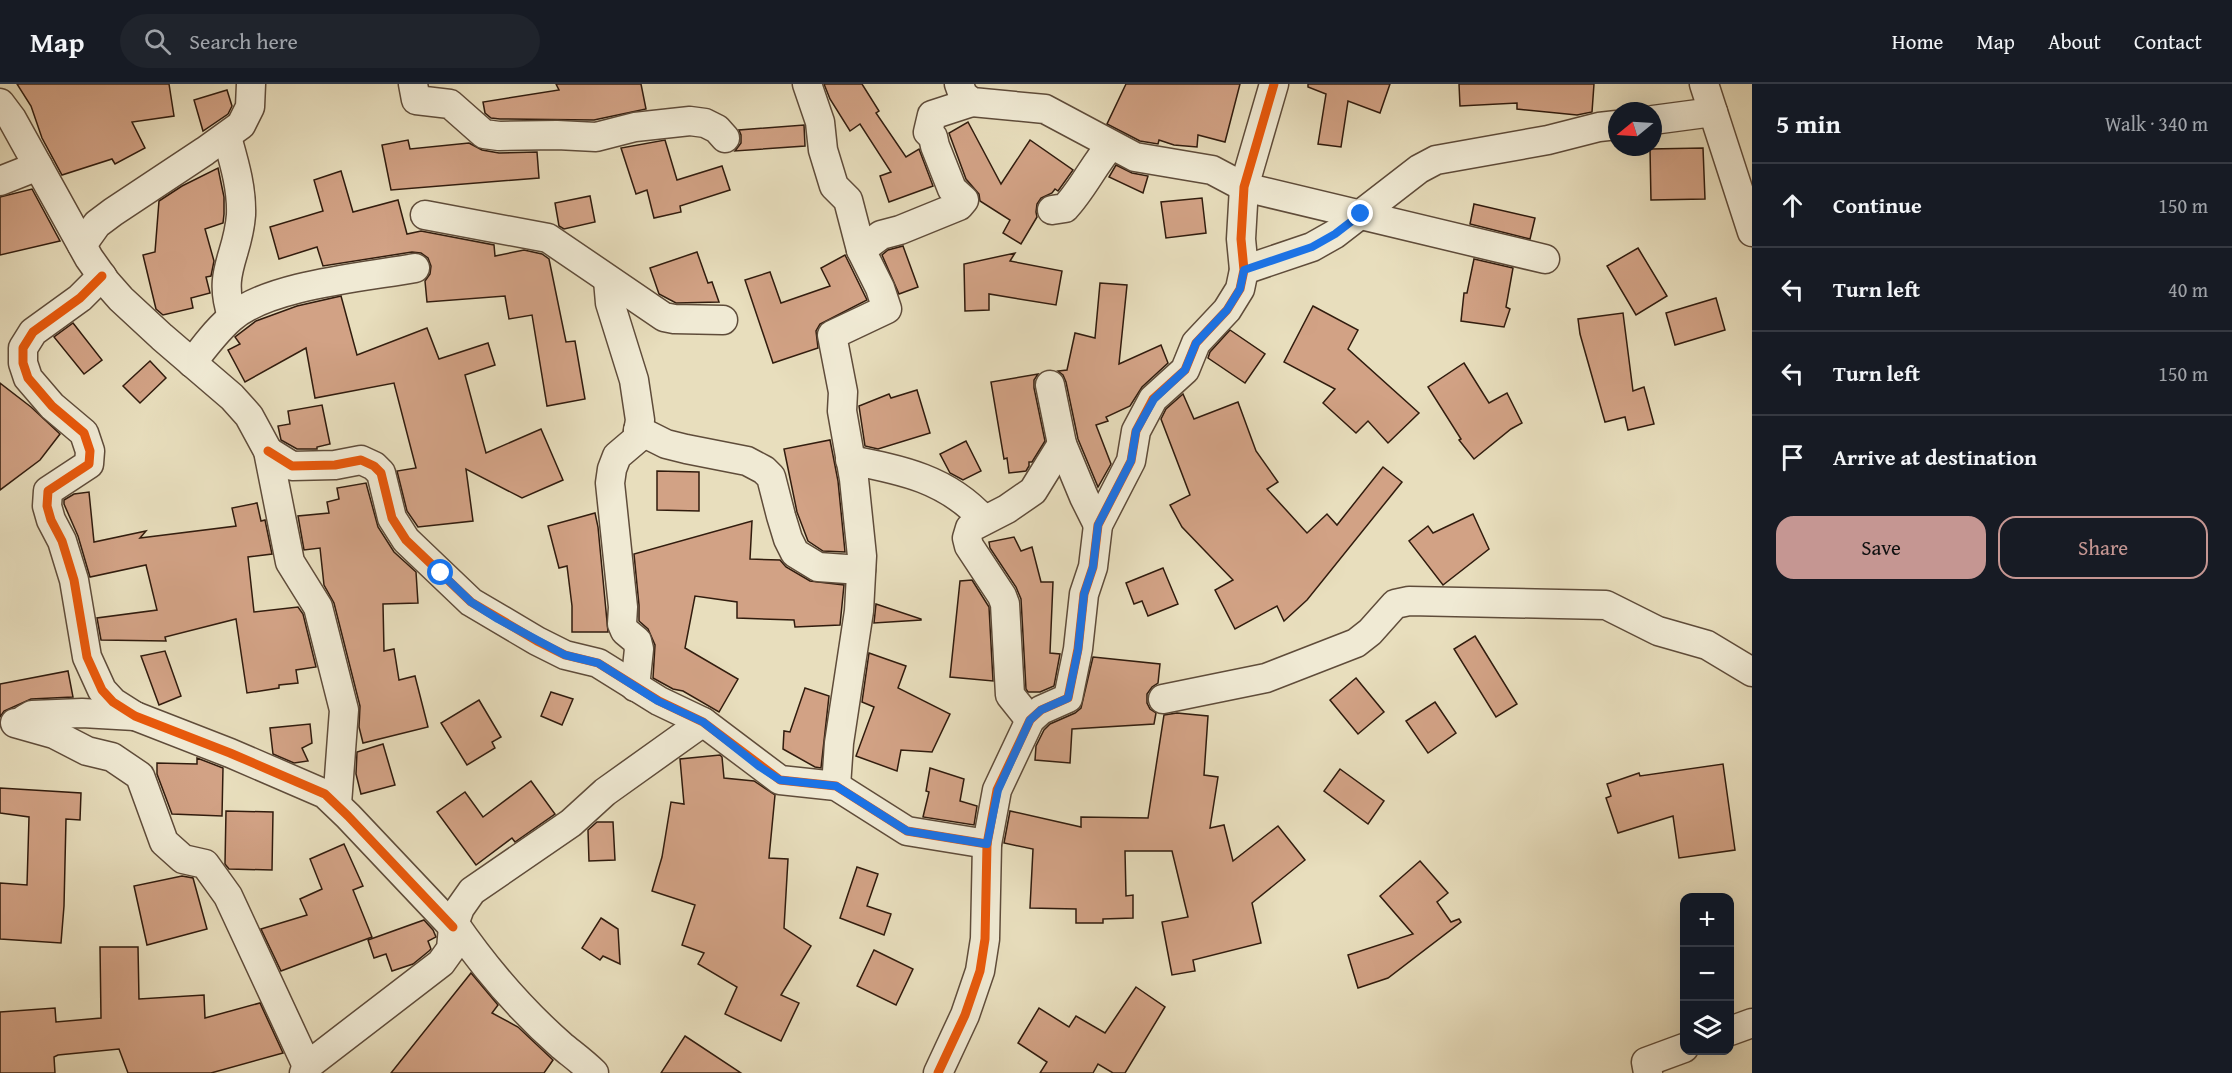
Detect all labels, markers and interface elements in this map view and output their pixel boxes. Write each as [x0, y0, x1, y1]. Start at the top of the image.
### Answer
search box [120, 14, 540, 68]
text: Map [30, 21, 84, 62]
icon: search [141, 25, 174, 58]
text: Search here [189, 25, 298, 57]
text: Home [1892, 26, 1943, 57]
text: Map [1976, 26, 2015, 57]
text: About [2048, 26, 2101, 57]
text: Contact [2134, 26, 2202, 57]
north arrow [1608, 102, 1662, 156]
text: 5 min [1776, 104, 1841, 143]
text: Walk · 340 m [2105, 109, 2208, 138]
icon: ahead [1776, 189, 1809, 222]
text: Continue [1833, 189, 1922, 221]
text: 150 m [2158, 191, 2208, 220]
route end [1347, 200, 1373, 226]
icon: left [1776, 273, 1809, 306]
text: Turn left [1833, 273, 1920, 305]
text: 40 m [2168, 275, 2208, 304]
icon: left [1776, 357, 1809, 390]
text: Turn left [1833, 357, 1920, 389]
text: 150 m [2158, 359, 2208, 388]
icon: arrive [1776, 441, 1809, 474]
text: Arrive at destination [1833, 441, 2037, 473]
button: Save [1776, 516, 1986, 579]
button: Share [1998, 516, 2208, 579]
route start [427, 559, 453, 585]
map controls [1680, 893, 1734, 1055]
button: + [1680, 893, 1734, 947]
button: − [1680, 947, 1734, 1001]
button: layers [1680, 1001, 1734, 1055]

